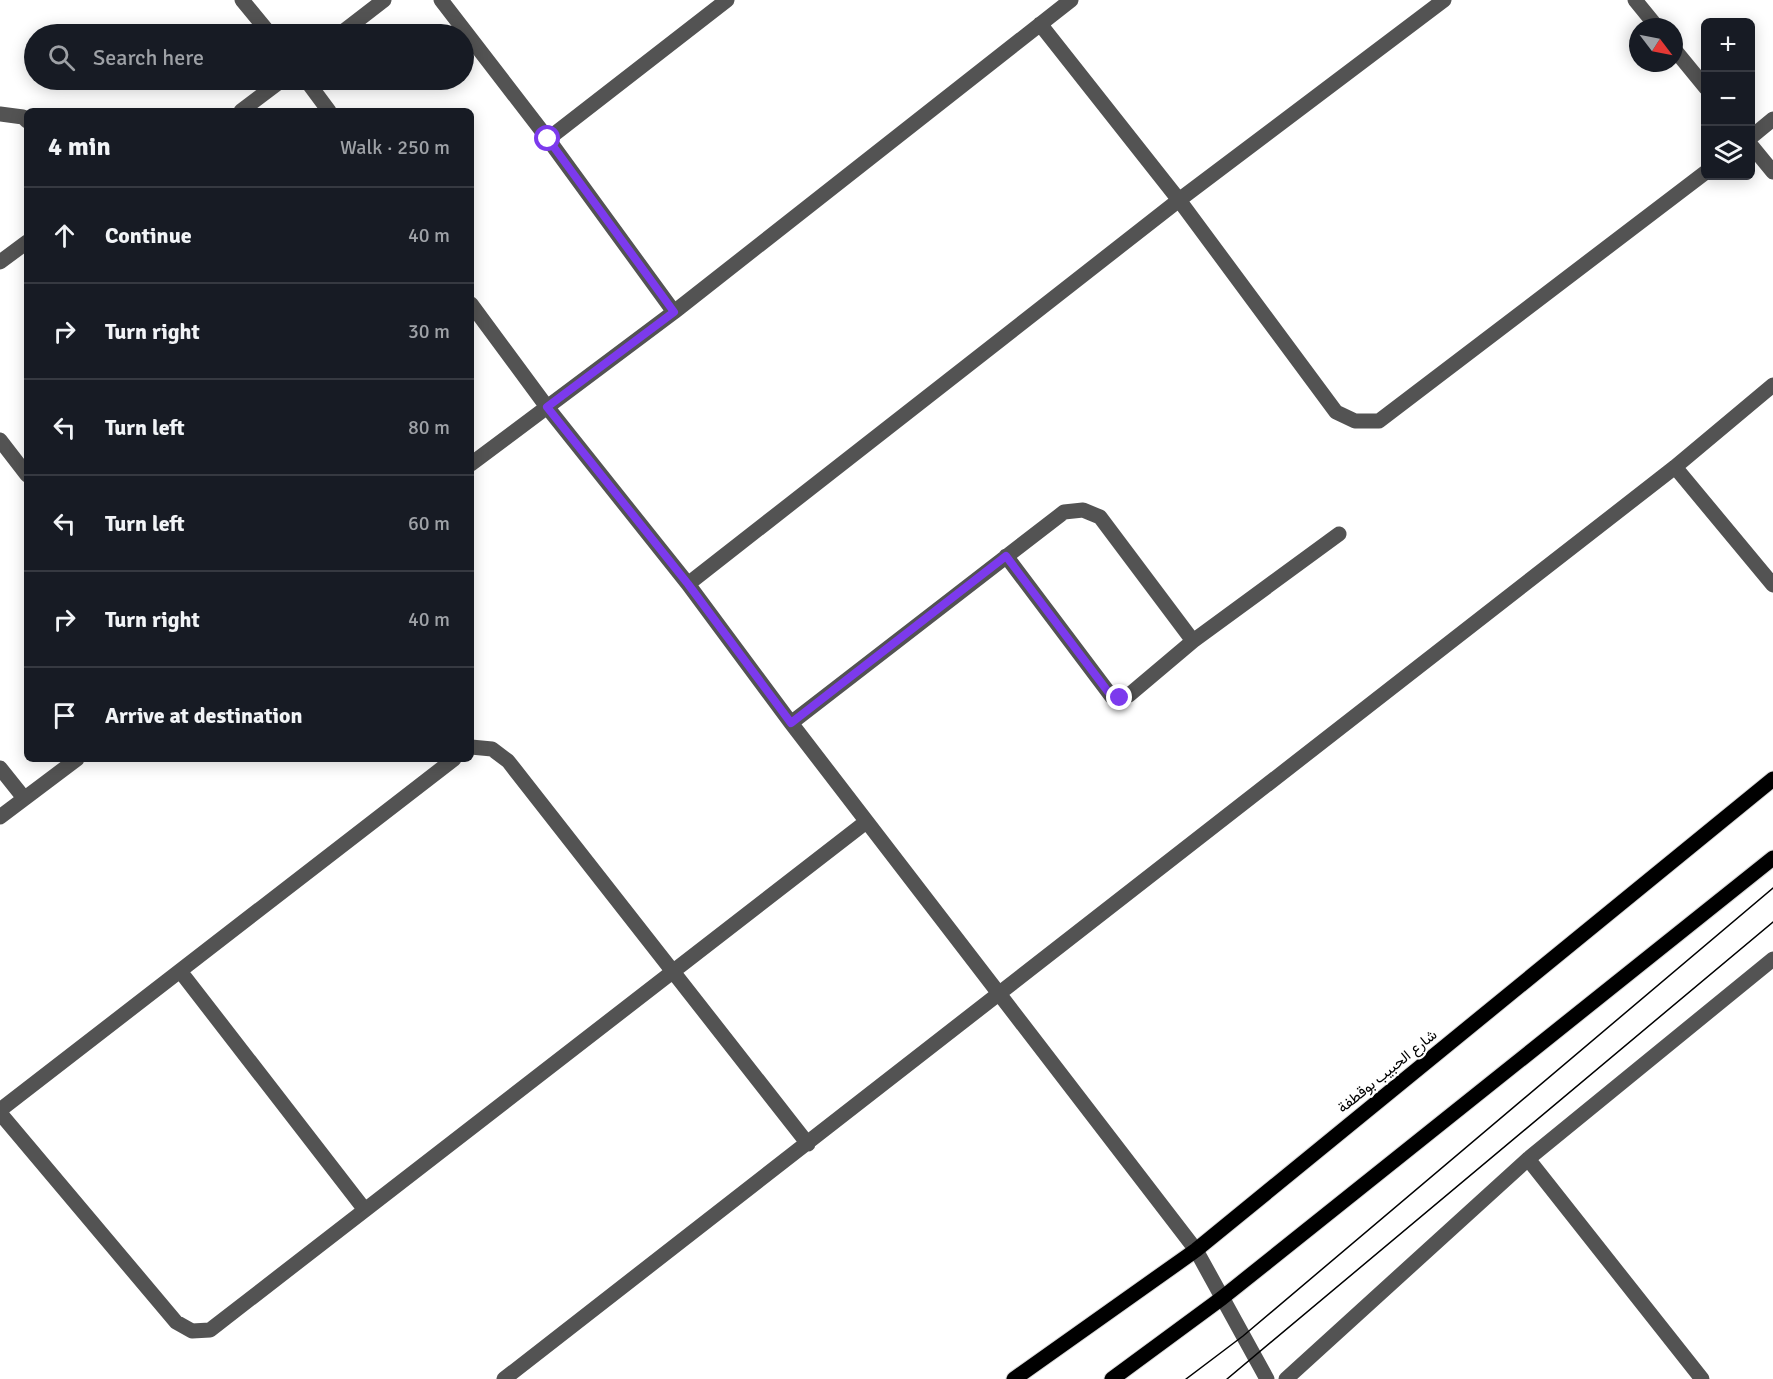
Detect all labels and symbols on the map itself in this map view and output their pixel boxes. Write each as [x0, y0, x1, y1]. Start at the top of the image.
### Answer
north arrow [1629, 18, 1683, 72]
route start [534, 125, 560, 151]
route end [1106, 684, 1132, 710]
street label: شارع الحبيب بوقطفة [1334, 1025, 1442, 1118]

